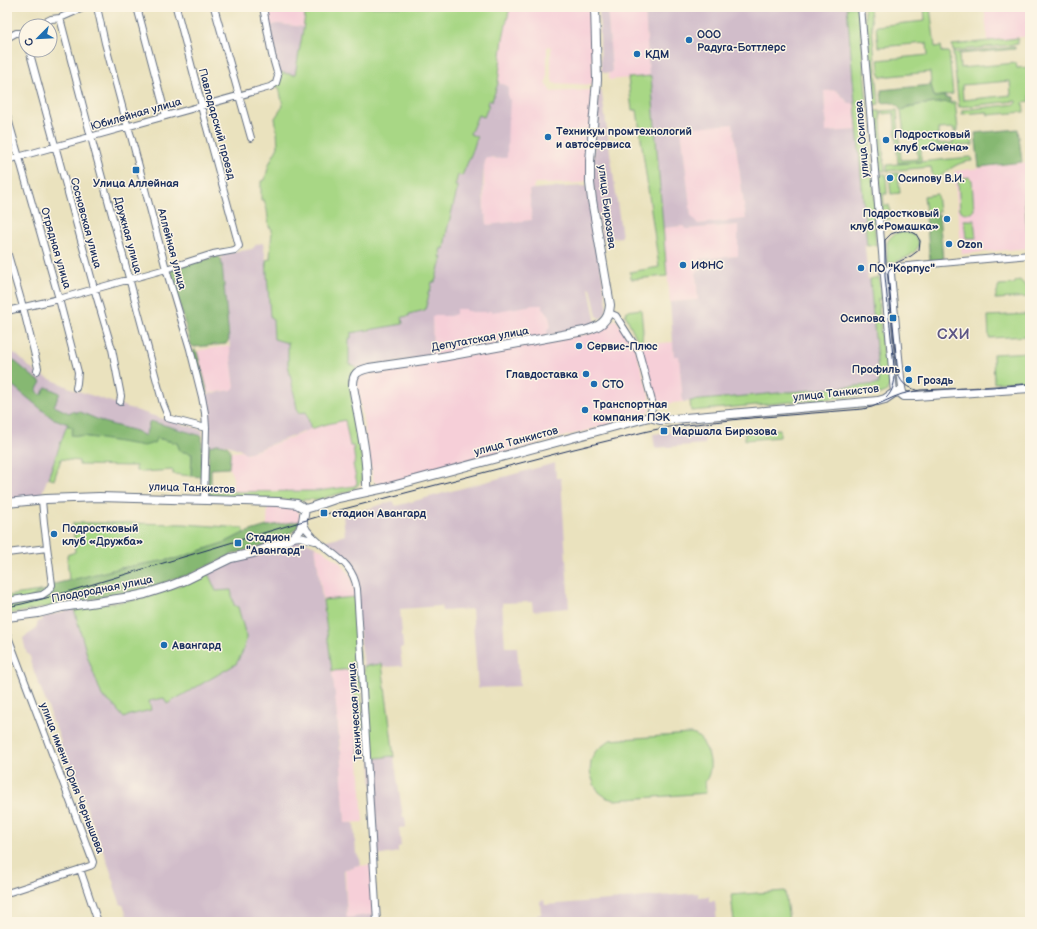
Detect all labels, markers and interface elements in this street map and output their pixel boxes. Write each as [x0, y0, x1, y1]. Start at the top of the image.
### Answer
north arrow [18, 18, 58, 58]
place label: ООО Радуга-Боттлерс [697, 28, 786, 54]
text: С [22, 35, 37, 48]
marker: ООО Радуга-Боттлерс [684, 35, 694, 45]
place label: КДМ [645, 48, 669, 61]
marker: КДМ [632, 49, 642, 59]
street label: Павлодарский проезд [196, 67, 238, 181]
street label: Юбилейная улица [89, 95, 183, 133]
street label: улица Осипова [852, 99, 872, 178]
place label: Техникум промтехнологий и автосервиса [556, 125, 692, 151]
place label: Подростковый клуб «Смена» [894, 128, 970, 154]
marker: Техникум промтехнологий и автосервиса [543, 132, 553, 142]
marker: Подростковый клуб «Смена» [881, 135, 891, 145]
street label: улица Бирюзова [595, 164, 619, 250]
marker: Улица Аллейная [131, 165, 141, 175]
place label: Осипову В.И. [898, 172, 965, 185]
marker: Осипову В.И. [885, 173, 895, 183]
street label: Сосновская улица [68, 176, 104, 270]
place label: Улица Аллейная [93, 177, 179, 190]
street label: Дружная улица [112, 195, 145, 275]
street label: Отрядная улица [38, 206, 74, 291]
street label: Аллейная улица [155, 206, 189, 292]
place label: Подростковый клуб «Ромашка» [850, 207, 939, 233]
marker: Подростковый клуб «Ромашка» [942, 214, 952, 224]
place label: Ozon [957, 238, 983, 251]
marker: Ozon [944, 239, 954, 249]
place label: ИФНС [691, 259, 724, 272]
marker: ИФНС [678, 260, 688, 270]
place label: ПО "Корпус" [869, 262, 935, 275]
marker: ПО "Корпус" [856, 263, 866, 273]
place label: Осипова [840, 312, 886, 325]
marker: Осипова [888, 313, 898, 323]
street label: Депутатская улица [430, 324, 530, 354]
district label: СХИ [937, 325, 971, 344]
place label: Сервис-Плюс [587, 340, 658, 353]
marker: Сервис-Плюс [574, 341, 584, 351]
place label: Профиль [852, 363, 900, 376]
marker: Профиль [903, 364, 913, 374]
place label: Главдоставка [506, 368, 579, 381]
marker: Главдоставка [581, 369, 591, 379]
place label: Гроздь [917, 374, 954, 387]
marker: Гроздь [904, 375, 914, 385]
place label: СТО [602, 378, 624, 391]
marker: СТО [589, 379, 599, 389]
street label: улица Танкистов [792, 382, 880, 404]
place label: Транспортная компания ПЭК [593, 398, 671, 424]
marker: Транспортная компания ПЭК [580, 405, 590, 415]
street label: улица Танкистов [473, 423, 560, 458]
place label: Маршала Бирюзова [672, 425, 778, 438]
marker: Маршала Бирюзова [659, 426, 669, 436]
street label: улица Танкистов [149, 480, 236, 496]
place label: стадион Авангард [332, 507, 426, 520]
marker: стадион Авангард [319, 508, 329, 518]
place label: Подростковый клуб «Дружба» [62, 522, 143, 548]
marker: Подростковый клуб «Дружба» [49, 529, 59, 539]
place label: Стадион "Авангард" [246, 531, 305, 557]
marker: Стадион "Авангард" [233, 538, 243, 548]
street label: Плодородная улица [50, 573, 154, 605]
place label: Авангард [171, 639, 221, 652]
marker: Авангард [159, 640, 169, 650]
street label: Техническая улица [345, 662, 365, 762]
street label: улица имени Юрия Чернышова [37, 701, 107, 856]

